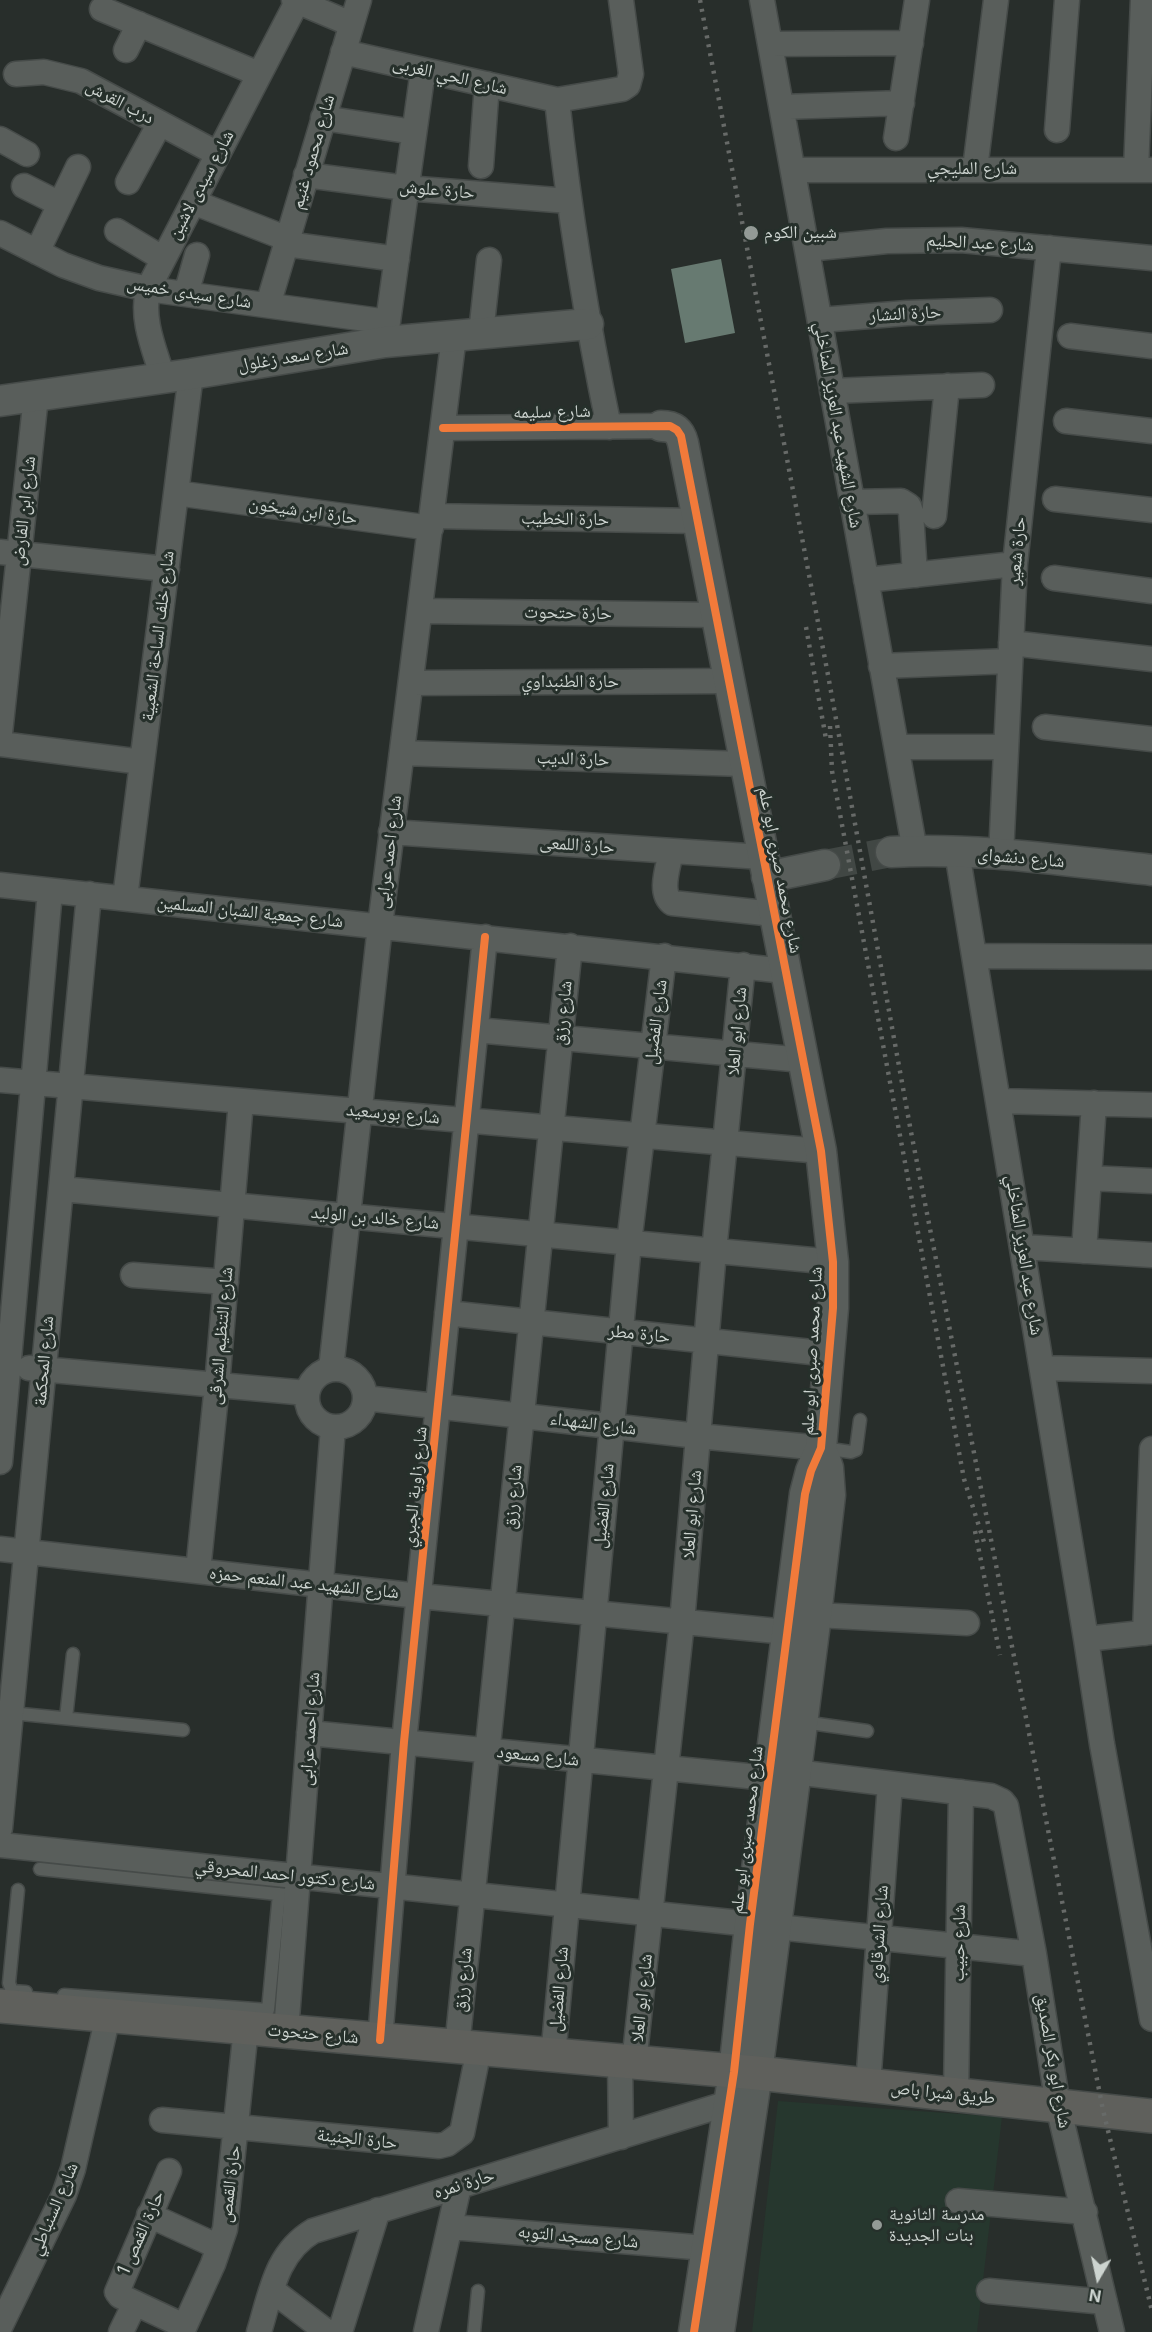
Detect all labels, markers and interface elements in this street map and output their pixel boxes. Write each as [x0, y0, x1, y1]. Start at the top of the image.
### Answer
street label: شارع الحي الغربى [391, 52, 509, 100]
street label: درب القرش [82, 75, 158, 129]
street label: شارع محمود غنيم [286, 92, 340, 212]
street label: شارع سيدى لاشين [163, 127, 239, 243]
street label: شارع المليجي [927, 158, 1017, 180]
street label: حارة علوش [398, 176, 476, 204]
place label: شبين الكوم [764, 222, 837, 244]
marker: شبين الكوم [742, 224, 760, 242]
street label: شارع عبد الحليم [926, 229, 1034, 257]
street label: شارع سيدى خميس [125, 272, 253, 314]
street label: حارة النشار [868, 301, 942, 327]
street label: شارع الشهيد عبد العزيز المناخلي [809, 320, 867, 530]
street label: شارع سعد زغلول [236, 338, 350, 376]
street label: شارع سليمه [513, 401, 591, 423]
street label: شارع ابن الفارض [7, 455, 41, 567]
street label: حارة ابن شيخون [247, 493, 359, 529]
street label: حارة الخطيب [521, 507, 609, 531]
street label: حارة شعير [1003, 516, 1031, 586]
street label: شارع خلف الساحة الشعبية [137, 550, 179, 722]
street label: حارة حتحوت [524, 601, 612, 625]
street label: حارة الطنبداوي [521, 671, 619, 693]
street label: حارة الديب [536, 747, 610, 771]
street label: شارع محمد صبرى ابو علم [753, 785, 807, 955]
street label: شارع احمد عرابى [371, 794, 407, 910]
street label: حارة اللمعى [539, 832, 615, 858]
street label: شارع دنشواى [977, 843, 1065, 873]
street label: شارع جمعية الشبان المسلمين [156, 891, 344, 933]
street label: شارع الفضيل [640, 978, 672, 1066]
street label: شارع رزق [549, 980, 577, 1046]
street label: شارع ابو العلا [722, 986, 752, 1076]
street label: شارع بورسعيد [345, 1099, 441, 1129]
street label: شارع عبد العزيز المناخلي [1001, 1173, 1047, 1337]
street label: شارع خالد بن الوليد [310, 1202, 440, 1234]
street label: شارع التنظيم الشرقى [204, 1266, 238, 1406]
street label: شارع محمد صبرى ابو علم [797, 1266, 827, 1436]
street label: شارع المحكمة [29, 1315, 59, 1407]
street label: حارة مطر [607, 1320, 671, 1348]
street label: شارع الشهداء [549, 1408, 637, 1440]
street label: شارع زاوية الجبري [398, 1425, 432, 1549]
street label: شارع الفضيل [589, 1462, 619, 1550]
street label: شارع رزق [499, 1464, 527, 1530]
street label: شارع ابو العلا [677, 1469, 707, 1559]
street label: شارع الشهيد عبد المنعم حمزه [208, 1562, 400, 1604]
street label: شارع احمد عرابى [295, 1671, 325, 1787]
street label: شارع مسعود [496, 1741, 580, 1771]
street label: شارع محمد صبرى ابو علم [726, 1745, 768, 1915]
street label: شارع دكتور احمد المحروقي [194, 1855, 376, 1895]
street label: شارع الشرقاوي [865, 1884, 893, 1984]
street label: شارع حبيب [948, 1904, 970, 1982]
street label: شارع الفضيل [545, 1945, 573, 2033]
street label: شارع رزق [449, 1947, 477, 2013]
street label: شارع ابو العلا [627, 1953, 657, 2043]
street label: شارع ابو بكر الصديق [1031, 1992, 1075, 2130]
street label: شارع حتحوت [266, 2019, 360, 2049]
street label: طريق شبرا باص [890, 2077, 996, 2109]
street label: حارة الجنينة [316, 2124, 398, 2154]
street label: حارة القمص [215, 2144, 245, 2224]
street label: شارع السنباطي [25, 2159, 83, 2259]
street label: حارة نمره [431, 2165, 497, 2203]
street label: حارة القمص 1 [113, 2187, 169, 2279]
place label: مدرسة الثانوية بنات الجديدة [889, 2204, 985, 2246]
marker: مدرسة الثانوية بنات الجديدة [870, 2218, 884, 2232]
street label: شارع مسجد التوبه [517, 2221, 639, 2253]
north arrow [1068, 2248, 1128, 2308]
text: N [1088, 2285, 1103, 2307]

